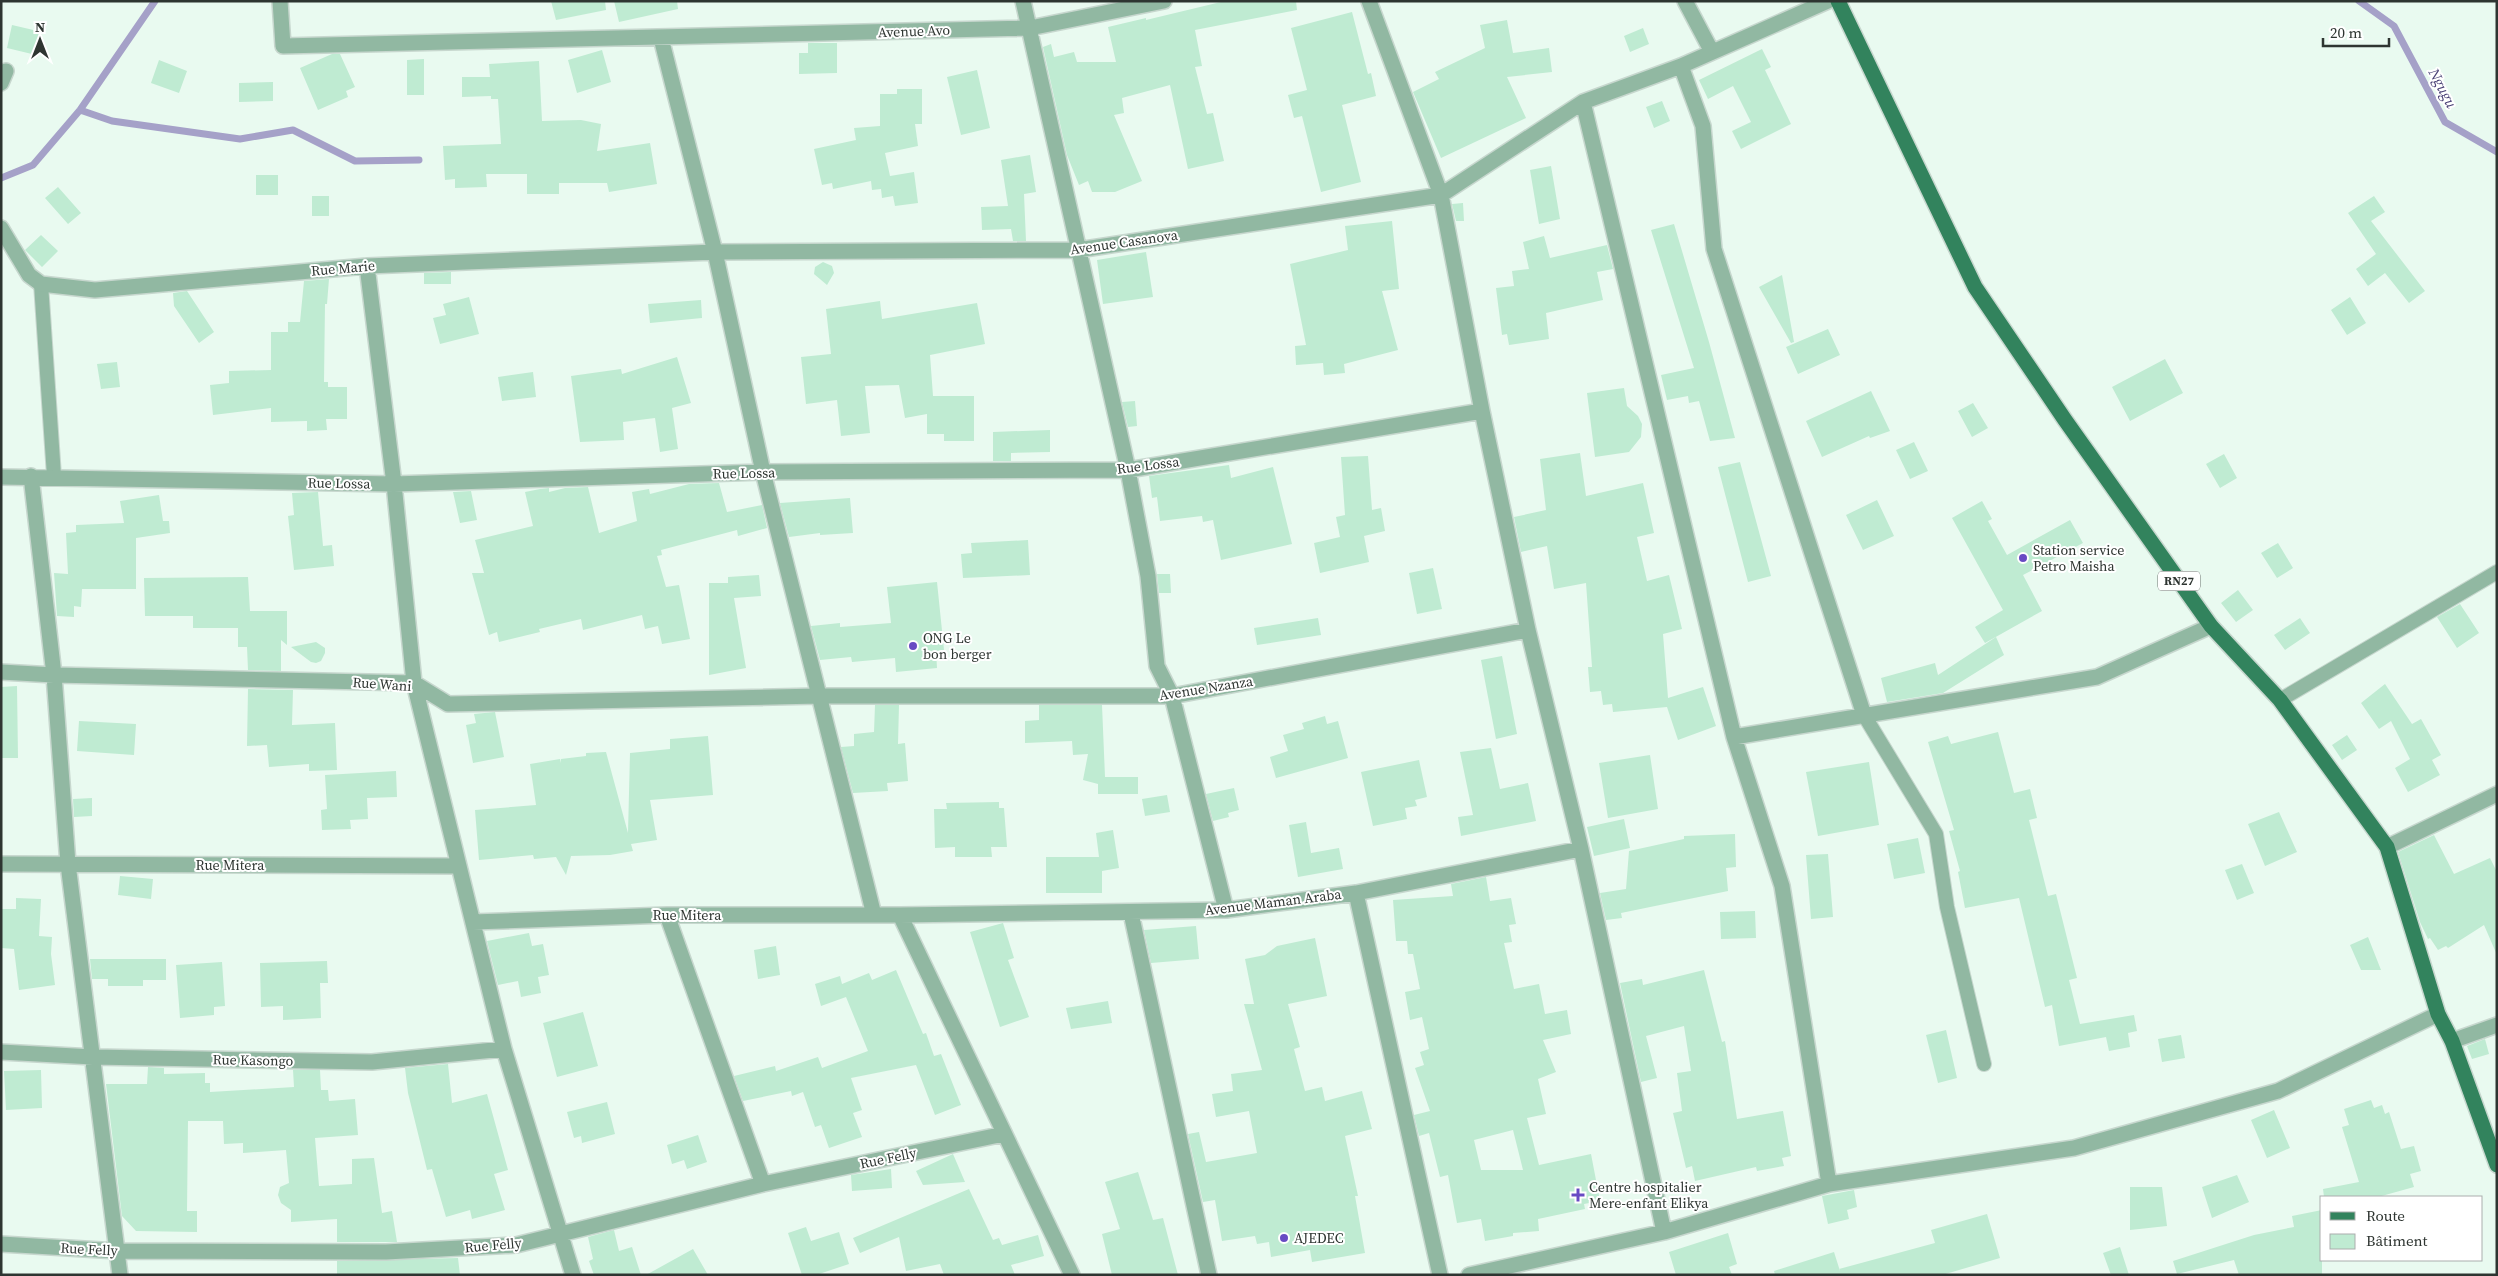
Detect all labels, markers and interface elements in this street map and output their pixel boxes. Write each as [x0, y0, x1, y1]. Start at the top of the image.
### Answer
north arrow [15, 15, 65, 65]
scale bar [2323, 15, 2389, 47]
text: N [35, 17, 45, 37]
street label: Avenue Avo [878, 20, 951, 42]
text: 20 m [2330, 22, 2362, 43]
water label: Ngugu [2423, 63, 2462, 112]
street label: Avenue Casanova [1069, 224, 1180, 259]
street label: Rue Marie [310, 255, 376, 281]
street label: Rue Lossa [1116, 451, 1181, 479]
street label: Rue Lossa [712, 462, 776, 484]
street label: Rue Lossa [307, 472, 371, 494]
place label: Station service Petro Maisha [2033, 540, 2124, 576]
marker: Station service Petro Maisha [2017, 552, 2029, 564]
road number: RN27 [2158, 572, 2200, 590]
place label: ONG Le bon berger [923, 628, 992, 664]
marker: ONG Le bon berger [907, 640, 919, 652]
street label: Avenue Nzanza [1158, 671, 1255, 705]
street label: Rue Wani [352, 672, 412, 696]
street label: Rue Mitera [196, 855, 265, 875]
street label: Avenue Maman Araba [1204, 884, 1343, 920]
street label: Rue Mitera [653, 905, 722, 925]
street label: Rue Kasongo [212, 1049, 294, 1071]
street label: Rue Felly [858, 1142, 919, 1174]
place label: Centre hospitalier Mere-enfant Elikya [1589, 1177, 1709, 1213]
marker: Centre hospitalier Mere-enfant Elikya [1571, 1188, 1585, 1202]
legend [2320, 1196, 2483, 1261]
text: Route [2366, 1205, 2405, 1226]
place label: AJEDEC [1294, 1228, 1344, 1248]
text: Bâtiment [2366, 1230, 2428, 1251]
street label: Rue Felly [464, 1232, 523, 1257]
marker: AJEDEC [1278, 1232, 1290, 1244]
street label: Rue Felly [60, 1238, 119, 1261]

